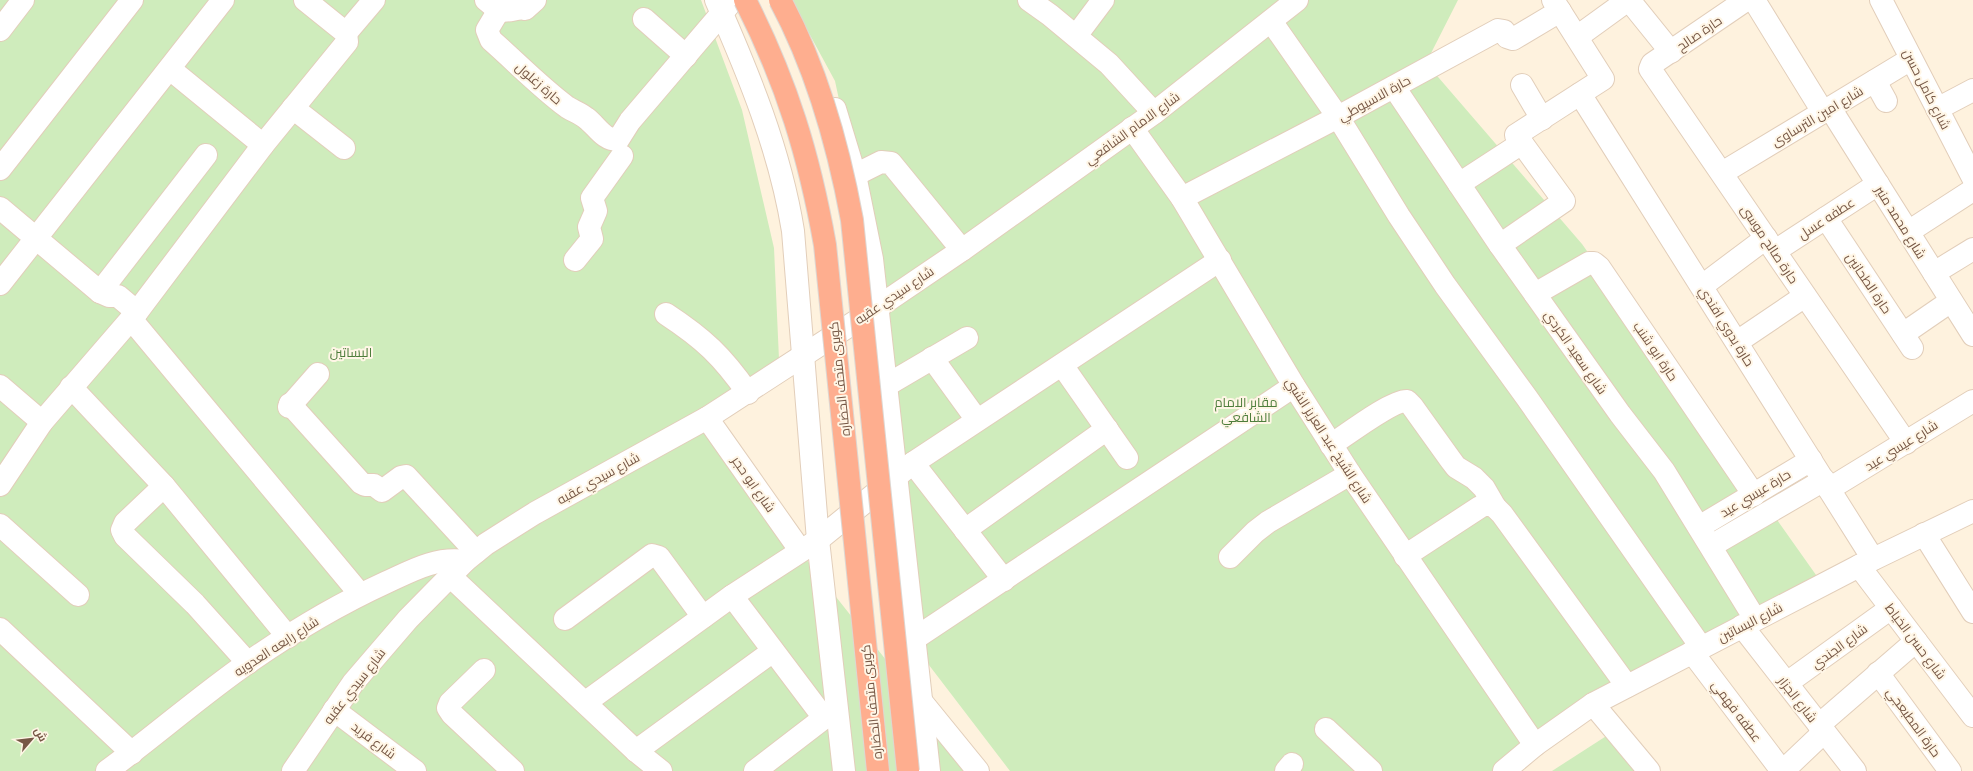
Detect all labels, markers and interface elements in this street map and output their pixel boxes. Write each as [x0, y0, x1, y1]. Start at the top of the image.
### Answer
street label: حارة صالح [1674, 13, 1725, 55]
street label: شارع كامل حسن [1899, 47, 1953, 132]
street label: حارة زغلول [512, 59, 565, 108]
street label: حارة الاسيوطي [1336, 72, 1414, 127]
street label: شارع امين الترساوى [1769, 83, 1866, 151]
street label: شارع الامام الشافعي [1082, 89, 1184, 170]
street label: شارع محمد منير [1871, 182, 1929, 262]
street label: عطفه عسل [1795, 195, 1857, 242]
street label: حارة صالح موسى [1737, 202, 1801, 287]
street label: حارة الطحانين [1843, 250, 1894, 316]
street label: شارع سيدي عقبه [852, 264, 938, 330]
street label: حارة بدوي افندي [1694, 284, 1757, 371]
street label: شارع سعيد الكردي [1539, 308, 1610, 399]
street label: حارة ابو شنب [1630, 319, 1681, 384]
street label: كوبرى متحف الحضاره [826, 321, 853, 437]
park label: البساتين [330, 345, 372, 360]
street label: شارع الشيخ عبد العزيز الشبي [1280, 375, 1375, 507]
park label: مقابر الامام الشافعي [1214, 395, 1278, 428]
street label: شارع عيسي عيد [1862, 417, 1942, 476]
street label: شارع سيدي عقبه [554, 450, 644, 510]
street label: شارع ابو حجر [727, 453, 778, 516]
street label: حارة عيسي عيد [1717, 466, 1795, 523]
street label: شارع البساتين [1715, 600, 1786, 646]
street label: شارع حسن الخياط [1881, 600, 1949, 683]
street label: شارع رابعه العدويه [231, 613, 322, 680]
street label: شارع الجندي [1808, 621, 1872, 674]
street label: كوبرى متحف الحضاره [858, 644, 885, 760]
street label: شارع سيدي عقبه [320, 645, 391, 729]
street label: شارع الجزار [1774, 673, 1820, 726]
street label: عطفه فهمي [1706, 678, 1765, 747]
street label: حارة المطبعجي [1881, 685, 1944, 762]
north arrow [12, 719, 52, 759]
street label: شارع فريد [348, 719, 399, 763]
text: ش [31, 725, 49, 744]

